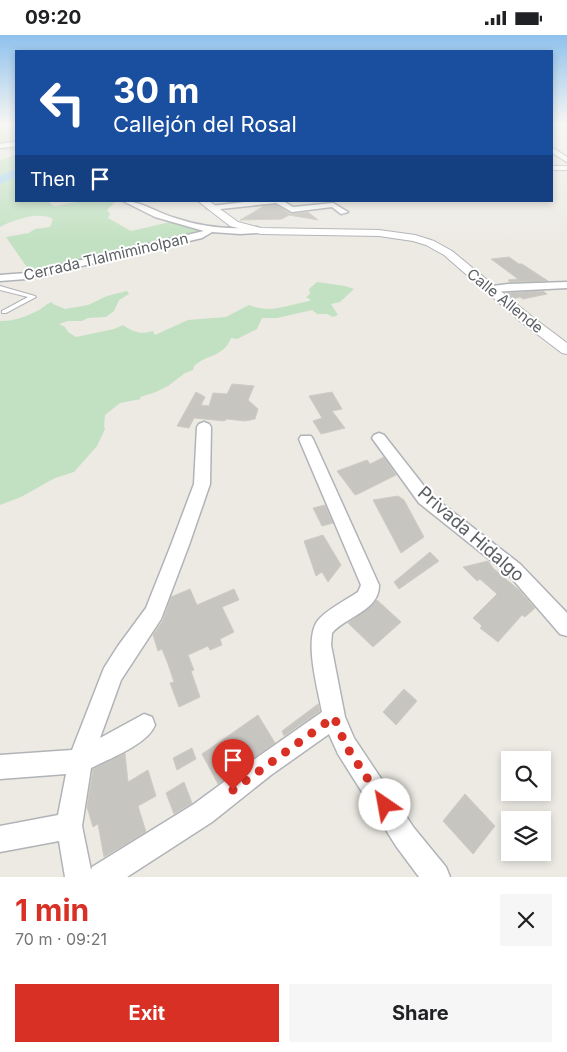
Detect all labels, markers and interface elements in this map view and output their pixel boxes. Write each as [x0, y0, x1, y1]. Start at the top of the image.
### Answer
text: 09:20 [25, 6, 81, 29]
text: 30 m [113, 69, 199, 111]
icon: left [30, 70, 95, 135]
text: Callejón del Rosal [113, 111, 297, 137]
icon: arrive [86, 165, 114, 193]
text: Then [30, 168, 76, 191]
street label: Cerrada Tlalmiminolpan [22, 228, 190, 285]
street label: Calle Allende [463, 264, 547, 337]
street label: Privada Hidalgo [414, 482, 529, 586]
pin [212, 739, 254, 790]
icon: arrive [219, 746, 247, 774]
map controls [501, 751, 551, 861]
button: search [501, 751, 551, 801]
position arrow [358, 778, 410, 830]
button: layers [501, 811, 551, 861]
text: 1 min [15, 892, 89, 928]
button: close [500, 894, 552, 946]
text: 70 m · 09:21 [15, 929, 107, 949]
button: Exit [15, 984, 279, 1042]
button: Share [289, 984, 552, 1042]

